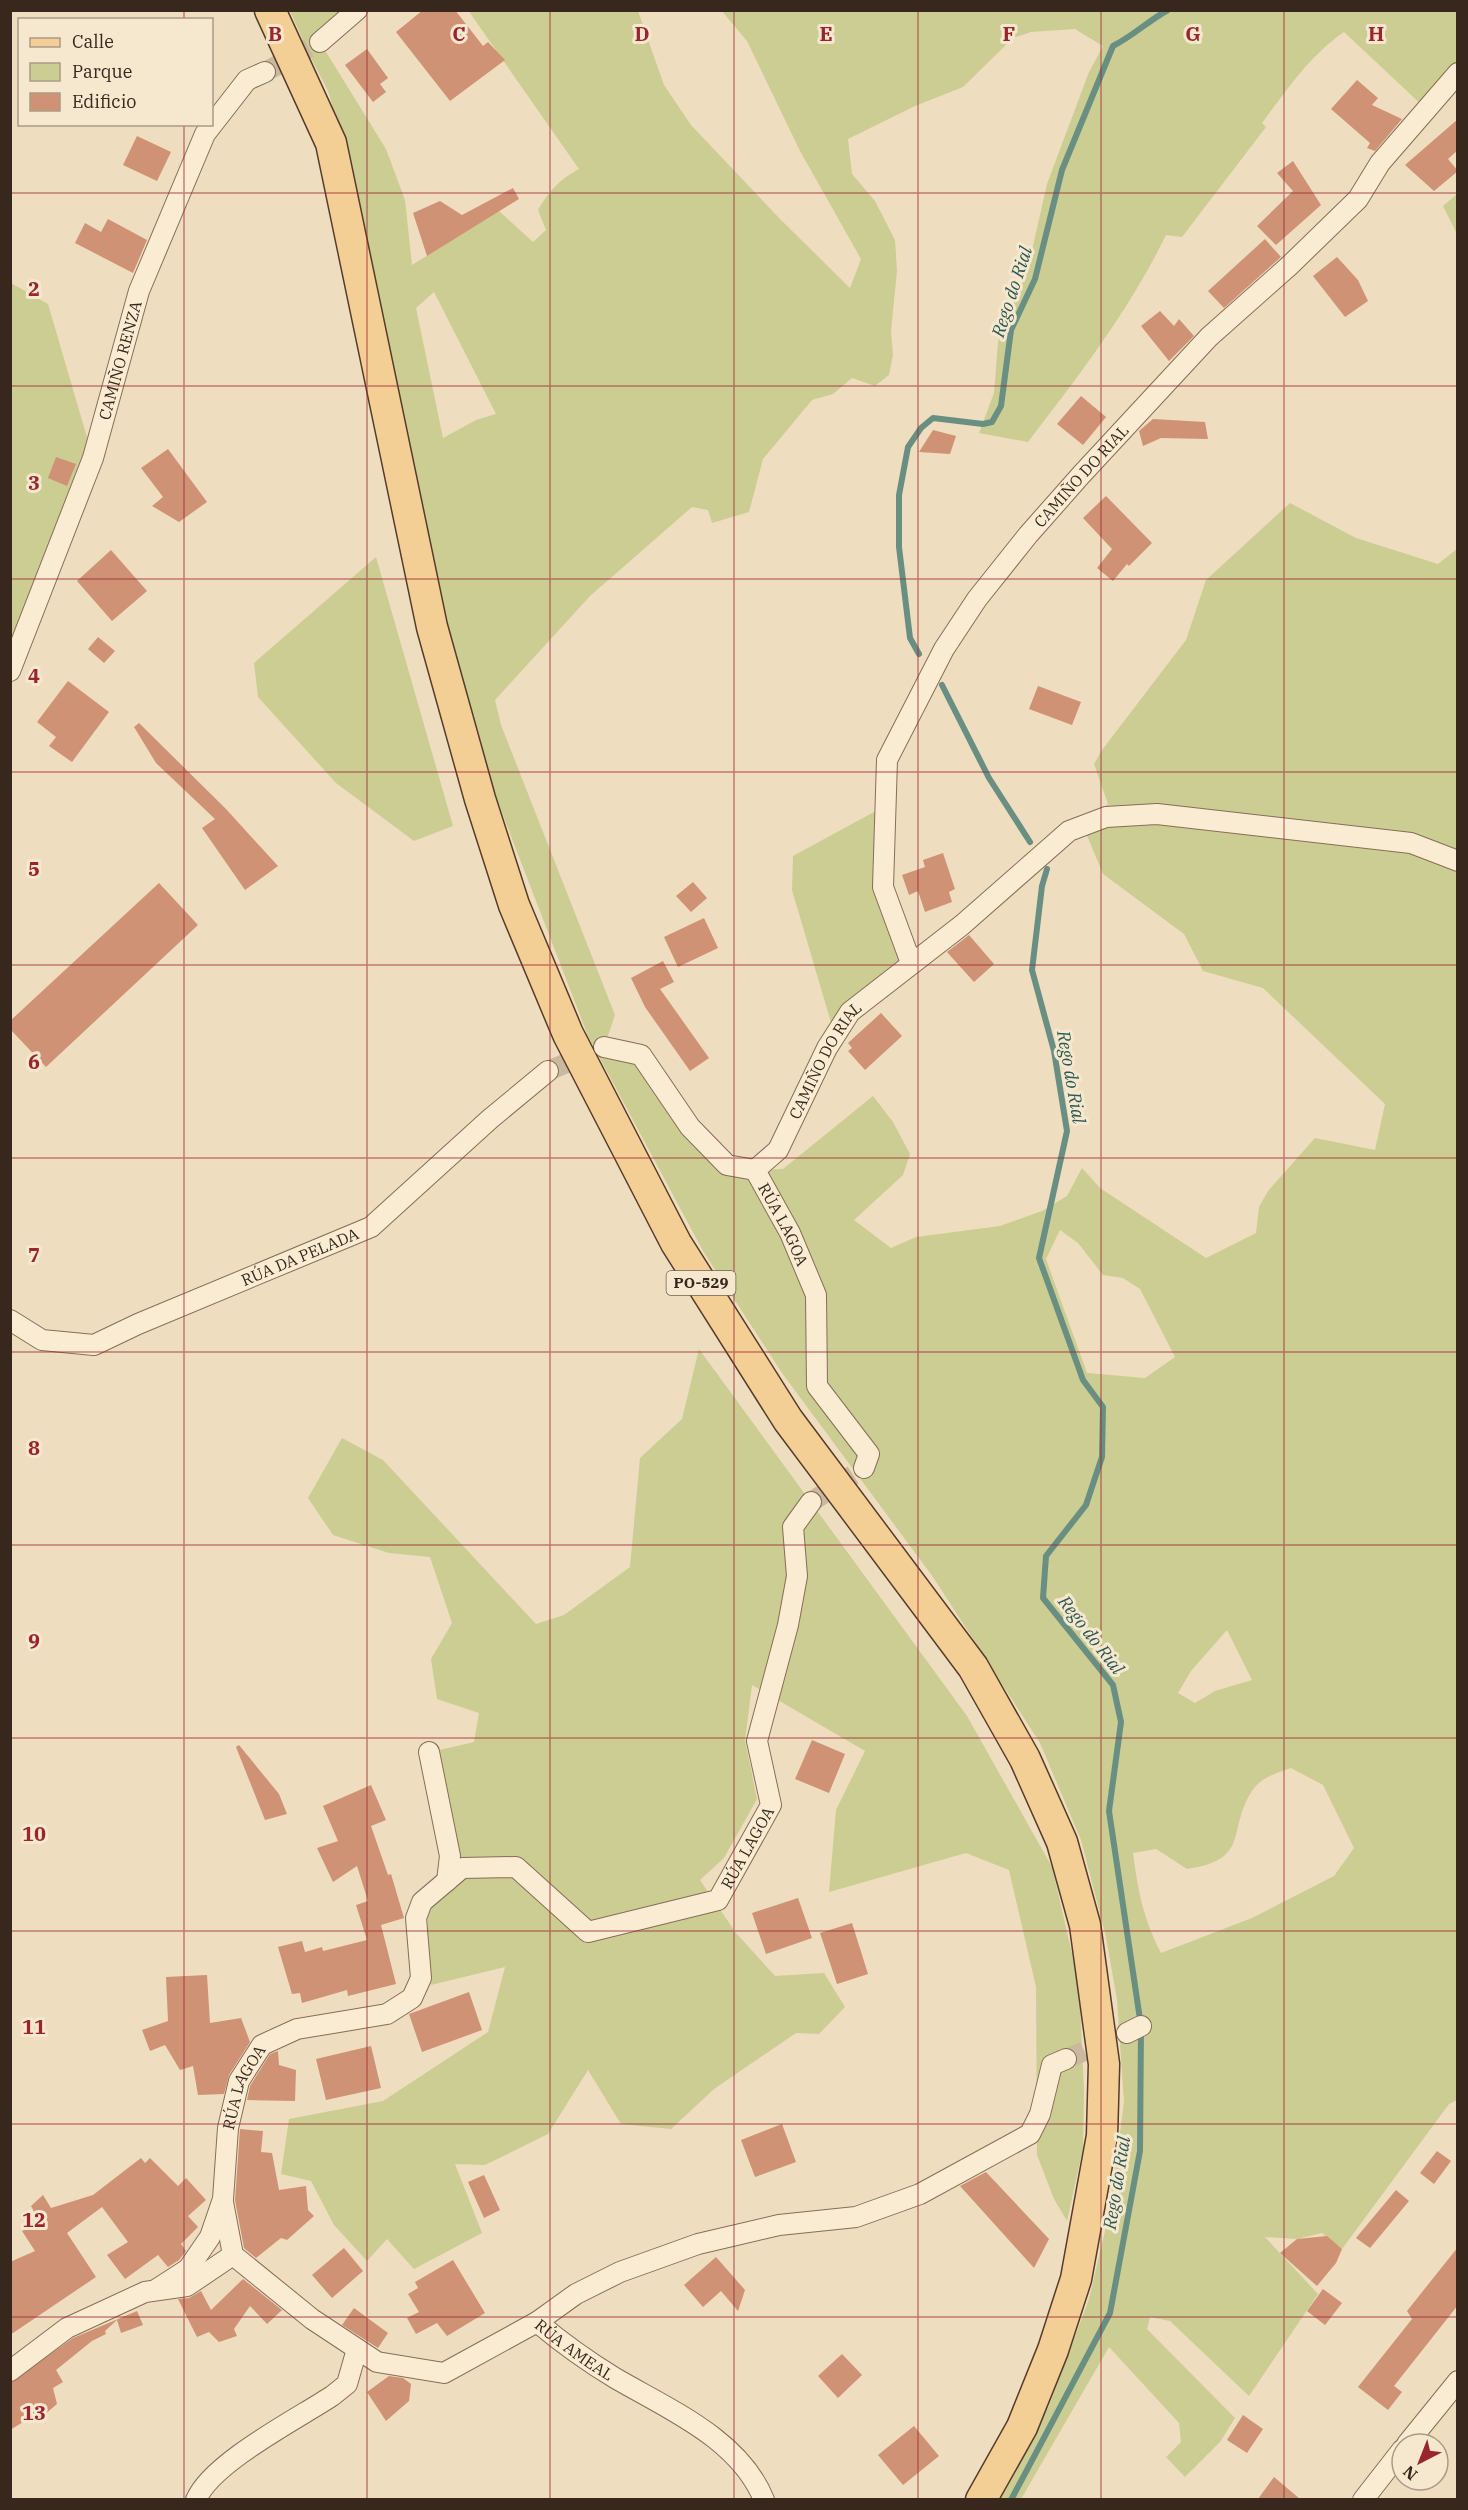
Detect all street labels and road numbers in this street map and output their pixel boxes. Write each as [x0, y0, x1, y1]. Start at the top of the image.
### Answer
street label: CAMIÑO RENZA [94, 298, 146, 422]
street label: CAMIÑO DO RIAL [1029, 420, 1133, 531]
street label: CAMIÑO DO RIAL [784, 997, 865, 1122]
street label: RÚA LAGOA [754, 1179, 813, 1269]
street label: RÚA DA PELADA [238, 1223, 361, 1290]
road number: PO-529 [666, 1271, 736, 1295]
street label: RÚA LAGOA [716, 1803, 778, 1892]
street label: RÚA LAGOA [218, 2041, 270, 2132]
street label: RÚA AMEAL [531, 2315, 617, 2385]

